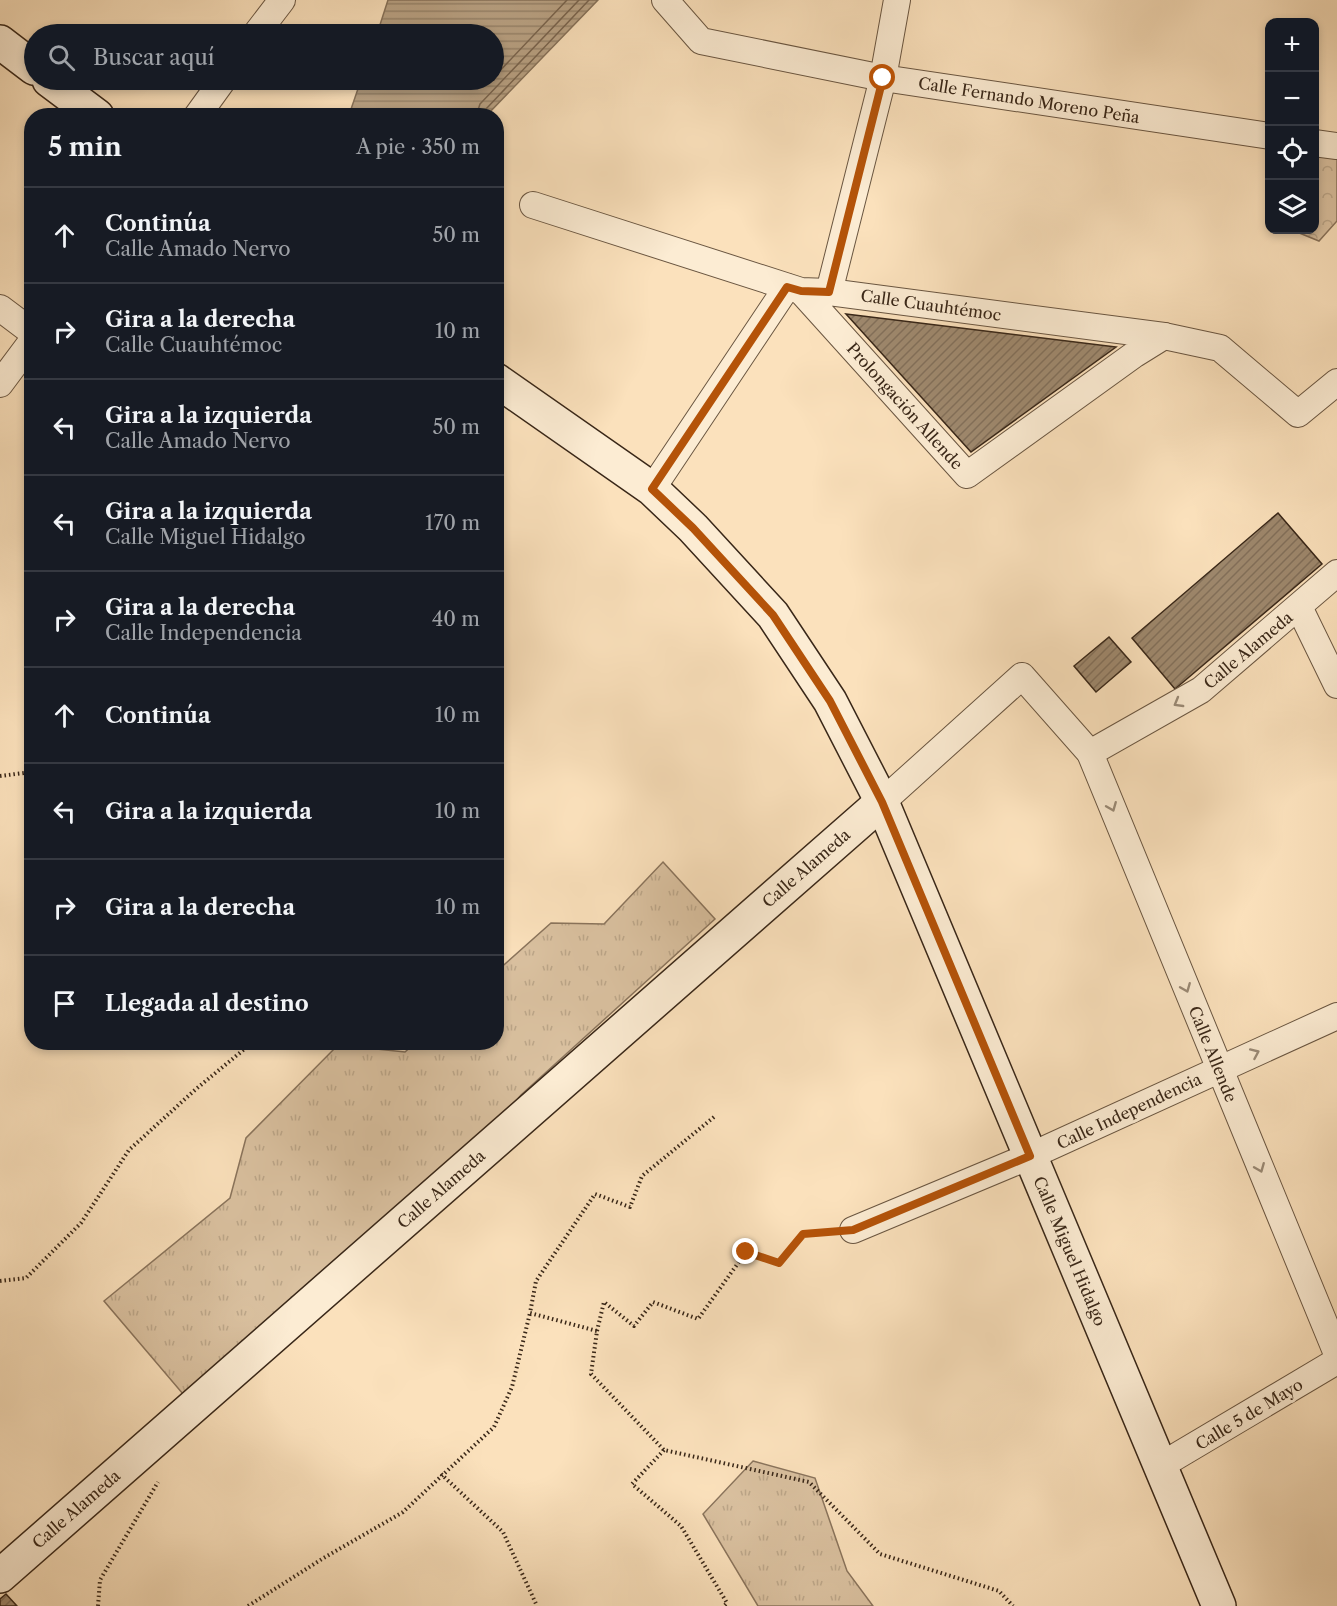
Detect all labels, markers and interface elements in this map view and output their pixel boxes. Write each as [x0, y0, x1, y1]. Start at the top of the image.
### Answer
map controls [1265, 18, 1319, 234]
button: + [1265, 18, 1319, 72]
search box [24, 24, 504, 90]
icon: search [45, 41, 78, 74]
text: Buscar aquí [93, 44, 215, 71]
route start [869, 64, 895, 90]
button: − [1265, 72, 1319, 126]
street label: Calle Fernando Moreno Peña [917, 73, 1142, 127]
button: locate [1265, 126, 1319, 180]
text: 5 min [48, 131, 122, 163]
text: A pie · 350 m [356, 135, 480, 159]
button: layers [1265, 180, 1319, 234]
text: Continúa [105, 210, 211, 237]
icon: ahead [48, 219, 81, 252]
text: 50 m [433, 223, 480, 247]
text: Calle Amado Nervo [105, 237, 291, 261]
street label: Calle Cuauhtémoc [859, 285, 1003, 325]
text: Gira a la derecha [105, 306, 295, 333]
icon: right [48, 315, 81, 348]
text: 10 m [435, 319, 480, 343]
text: Calle Cuauhtémoc [105, 333, 282, 357]
street label: Prolongación Allende [843, 338, 967, 474]
text: Gira a la izquierda [105, 402, 312, 429]
icon: left [48, 411, 81, 444]
text: 50 m [433, 415, 480, 439]
text: Calle Amado Nervo [105, 429, 291, 453]
text: Gira a la izquierda [105, 498, 312, 525]
icon: left [48, 507, 81, 540]
text: 170 m [425, 511, 480, 535]
text: Calle Miguel Hidalgo [105, 525, 306, 549]
text: Gira a la derecha [105, 594, 295, 621]
icon: right [48, 603, 81, 636]
text: 40 m [432, 607, 480, 631]
street label: Calle Alameda [1199, 607, 1297, 693]
text: Calle Independencia [105, 621, 302, 645]
one-way arrow [1174, 696, 1184, 707]
icon: ahead [48, 699, 81, 732]
text: Continúa [105, 702, 211, 729]
text: 10 m [435, 703, 480, 727]
icon: left [48, 795, 81, 828]
text: Gira a la izquierda [105, 798, 312, 825]
text: 10 m [435, 799, 480, 823]
one-way arrow [1105, 801, 1117, 812]
street label: Calle Alameda [758, 824, 854, 912]
icon: right [48, 891, 81, 924]
text: Gira a la derecha [105, 894, 295, 921]
text: 10 m [435, 895, 480, 919]
one-way arrow [1179, 981, 1191, 992]
icon: arrive [48, 987, 81, 1020]
text: Llegada al destino [105, 990, 309, 1017]
street label: Calle Allende [1185, 1003, 1241, 1105]
one-way arrow [1249, 1049, 1260, 1061]
street label: Calle Independencia [1053, 1068, 1205, 1153]
street label: Calle Alameda [393, 1145, 489, 1233]
one-way arrow [1253, 1162, 1265, 1173]
street label: Calle Miguel Hidalgo [1029, 1173, 1111, 1329]
route end [732, 1238, 758, 1264]
street label: Calle 5 de Mayo [1192, 1374, 1307, 1454]
street label: Calle Alameda [28, 1465, 124, 1553]

